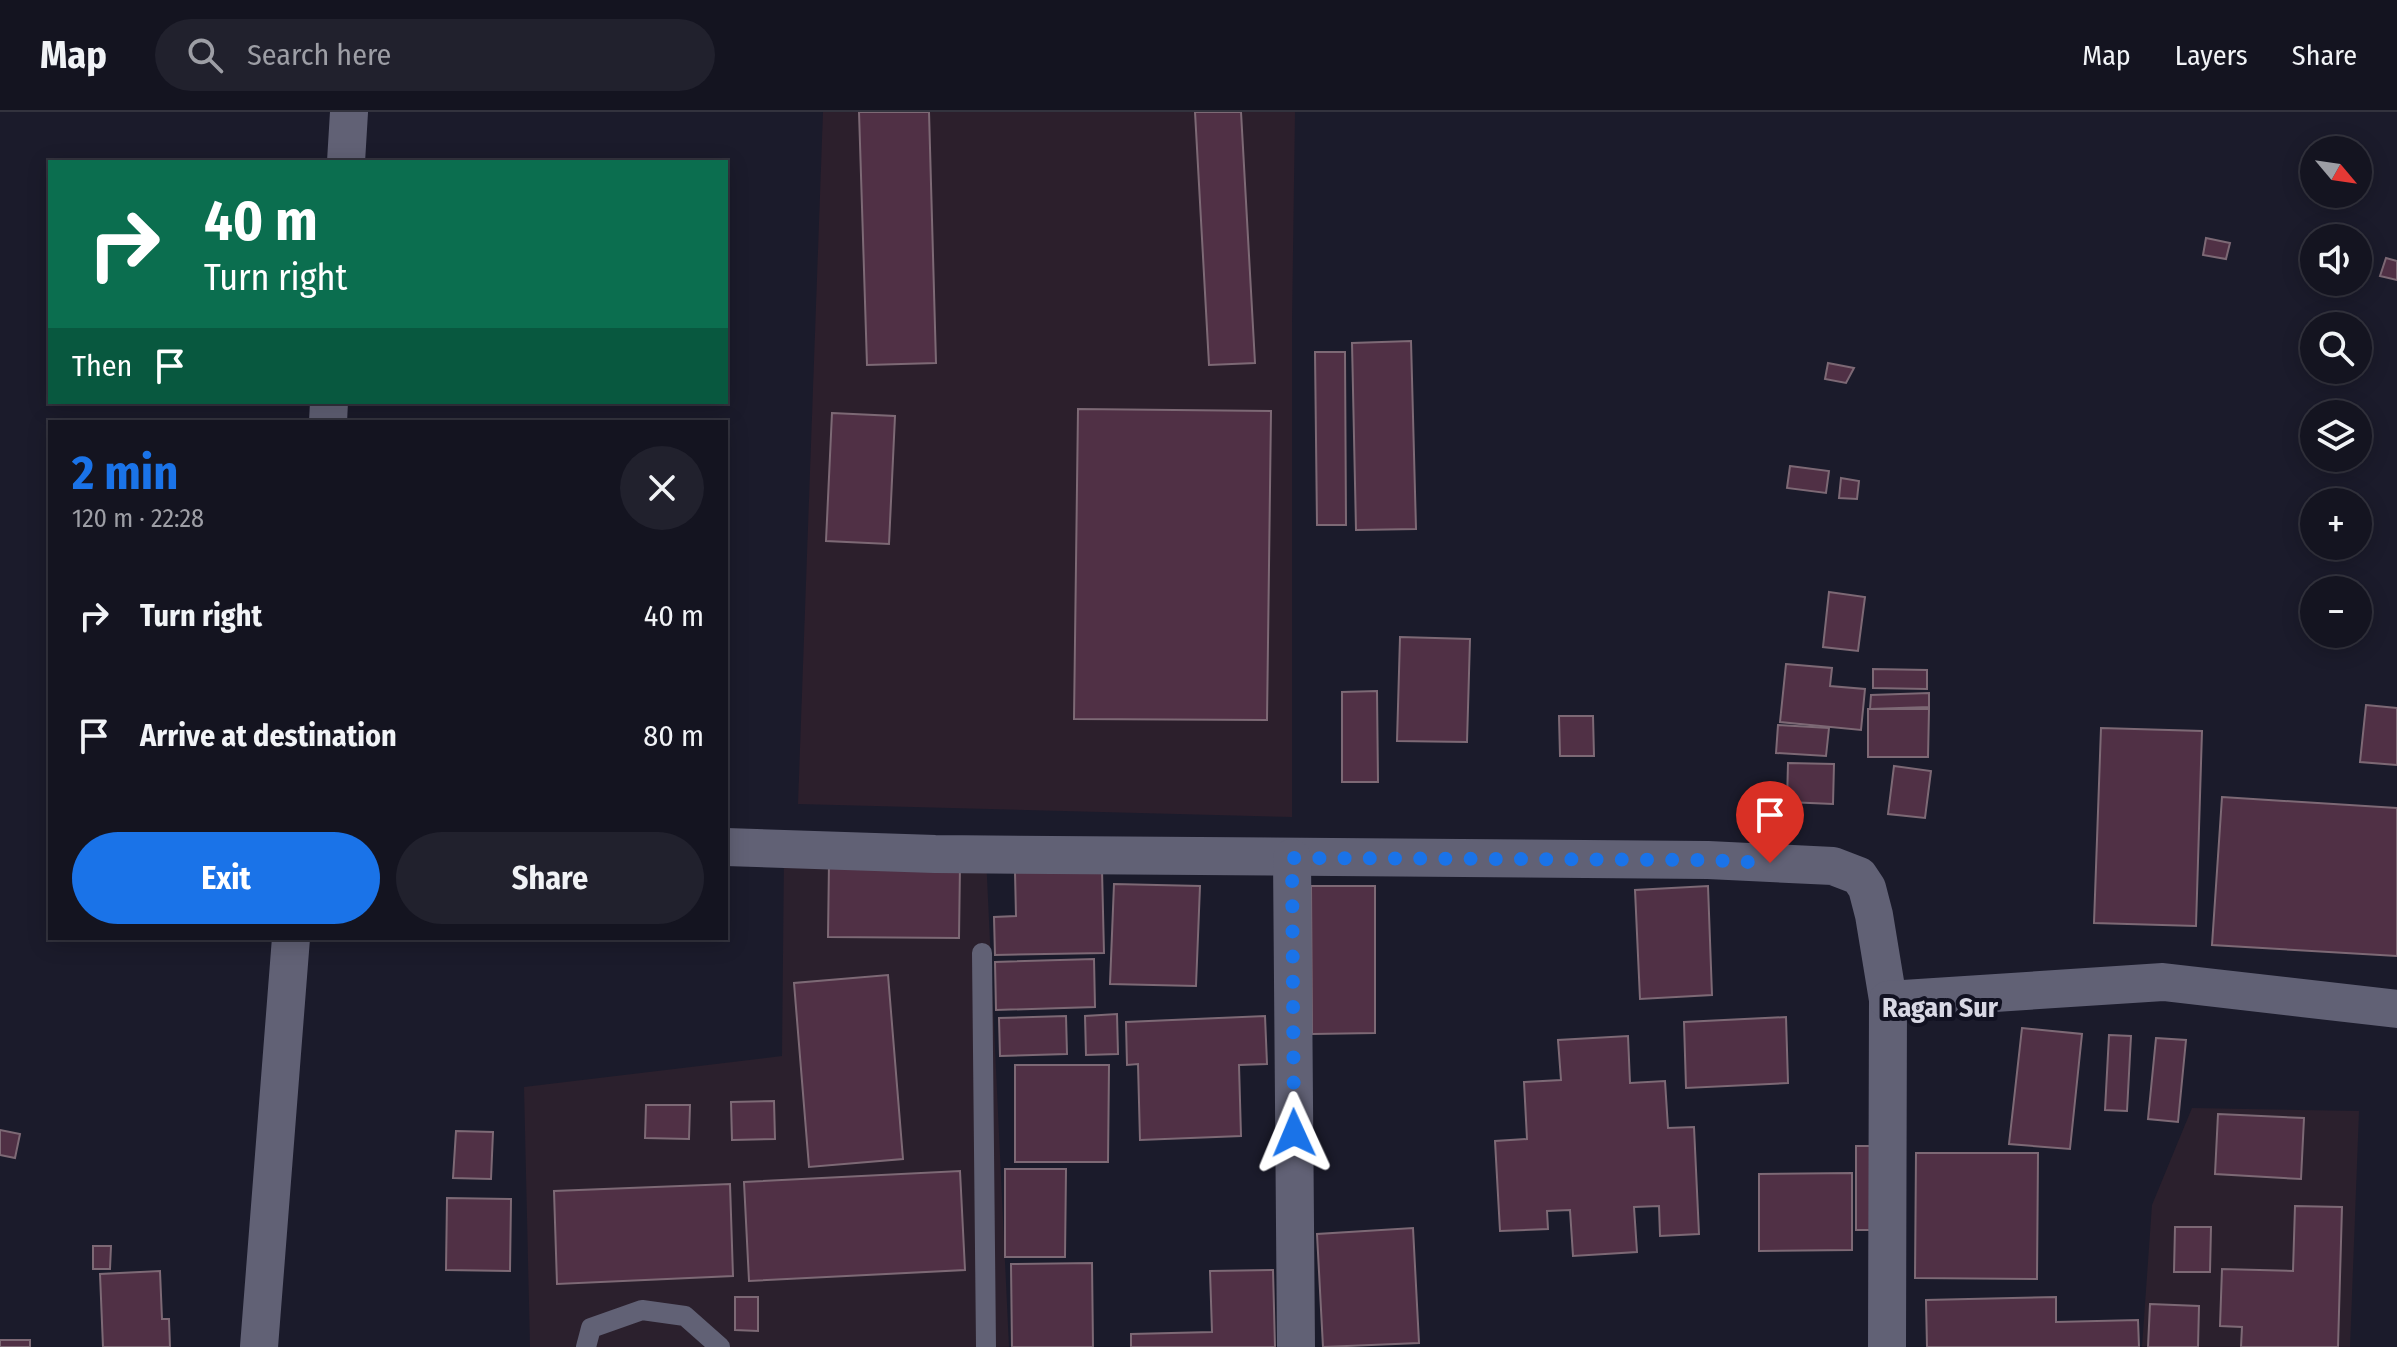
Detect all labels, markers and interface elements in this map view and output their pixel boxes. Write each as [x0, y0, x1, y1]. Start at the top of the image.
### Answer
search box [155, 19, 715, 91]
text: Map [40, 32, 107, 78]
icon: search [183, 33, 227, 77]
text: Search here [247, 37, 391, 73]
text: Map [2082, 39, 2131, 72]
text: Layers [2175, 39, 2248, 72]
text: Share [2292, 39, 2357, 72]
north arrow [2300, 136, 2372, 208]
map controls [2300, 136, 2372, 648]
text: 40 m [204, 188, 318, 255]
icon: right [72, 192, 176, 296]
button: sound [2300, 224, 2372, 296]
text: Turn right [204, 256, 347, 300]
button: search [2300, 312, 2372, 384]
icon: arrive [148, 344, 192, 388]
text: Then [72, 348, 132, 384]
button: layers [2300, 400, 2372, 472]
text: 2 min [72, 444, 178, 502]
button: close [620, 446, 704, 530]
button: + [2300, 488, 2372, 560]
text: 120 m · 22:28 [72, 503, 204, 534]
button: − [2300, 576, 2372, 648]
icon: right [72, 594, 116, 638]
text: Turn right [140, 598, 262, 634]
text: 40 m [644, 598, 704, 634]
icon: arrive [72, 714, 116, 758]
text: Arrive at destination [140, 718, 397, 754]
text: 80 m [643, 718, 704, 754]
pin [1736, 781, 1804, 863]
icon: arrive [1748, 793, 1792, 837]
button: Exit [72, 832, 380, 924]
button: Share [396, 832, 704, 924]
district label: Ragan Sur [1882, 991, 1999, 1024]
position arrow [1252, 1091, 1336, 1175]

